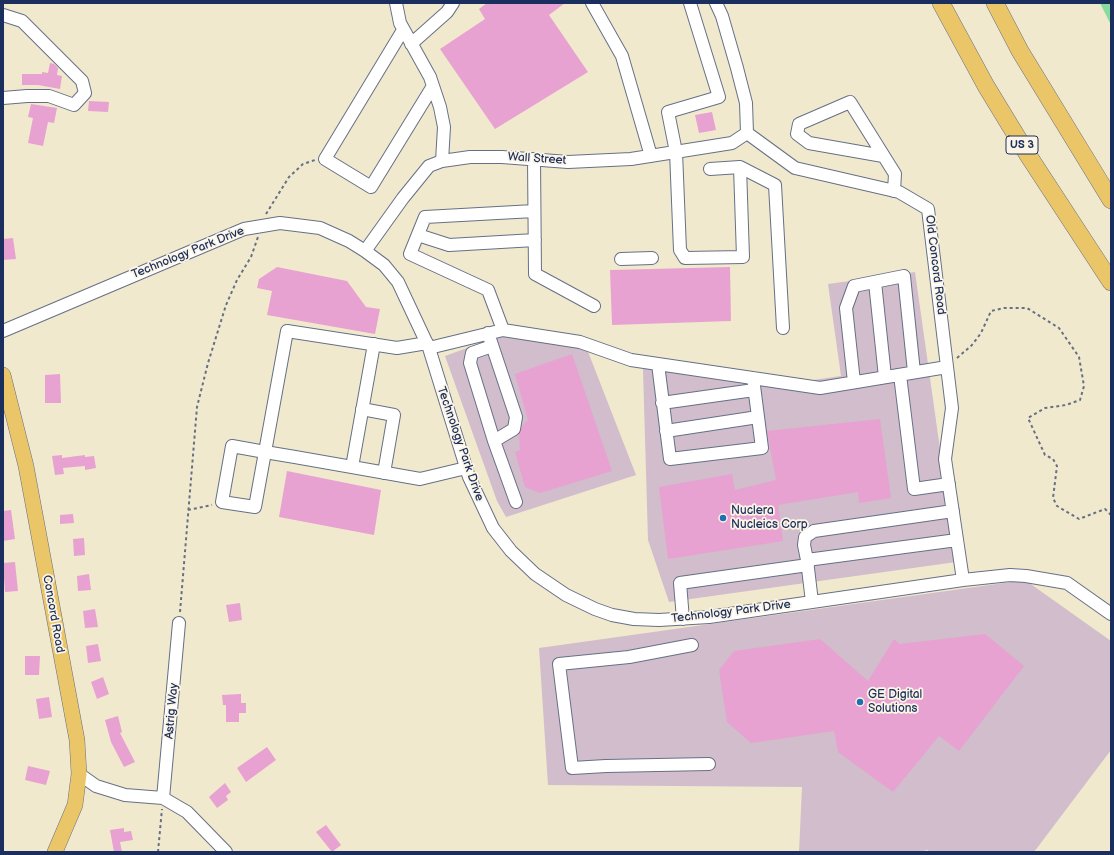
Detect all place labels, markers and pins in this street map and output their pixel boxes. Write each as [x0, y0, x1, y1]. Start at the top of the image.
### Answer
place label: Nuclera Nucleics Corp [731, 504, 808, 532]
marker: Nuclera Nucleics Corp [718, 513, 728, 523]
place label: GE Digital Solutions [868, 688, 922, 716]
marker: GE Digital Solutions [855, 697, 865, 707]

